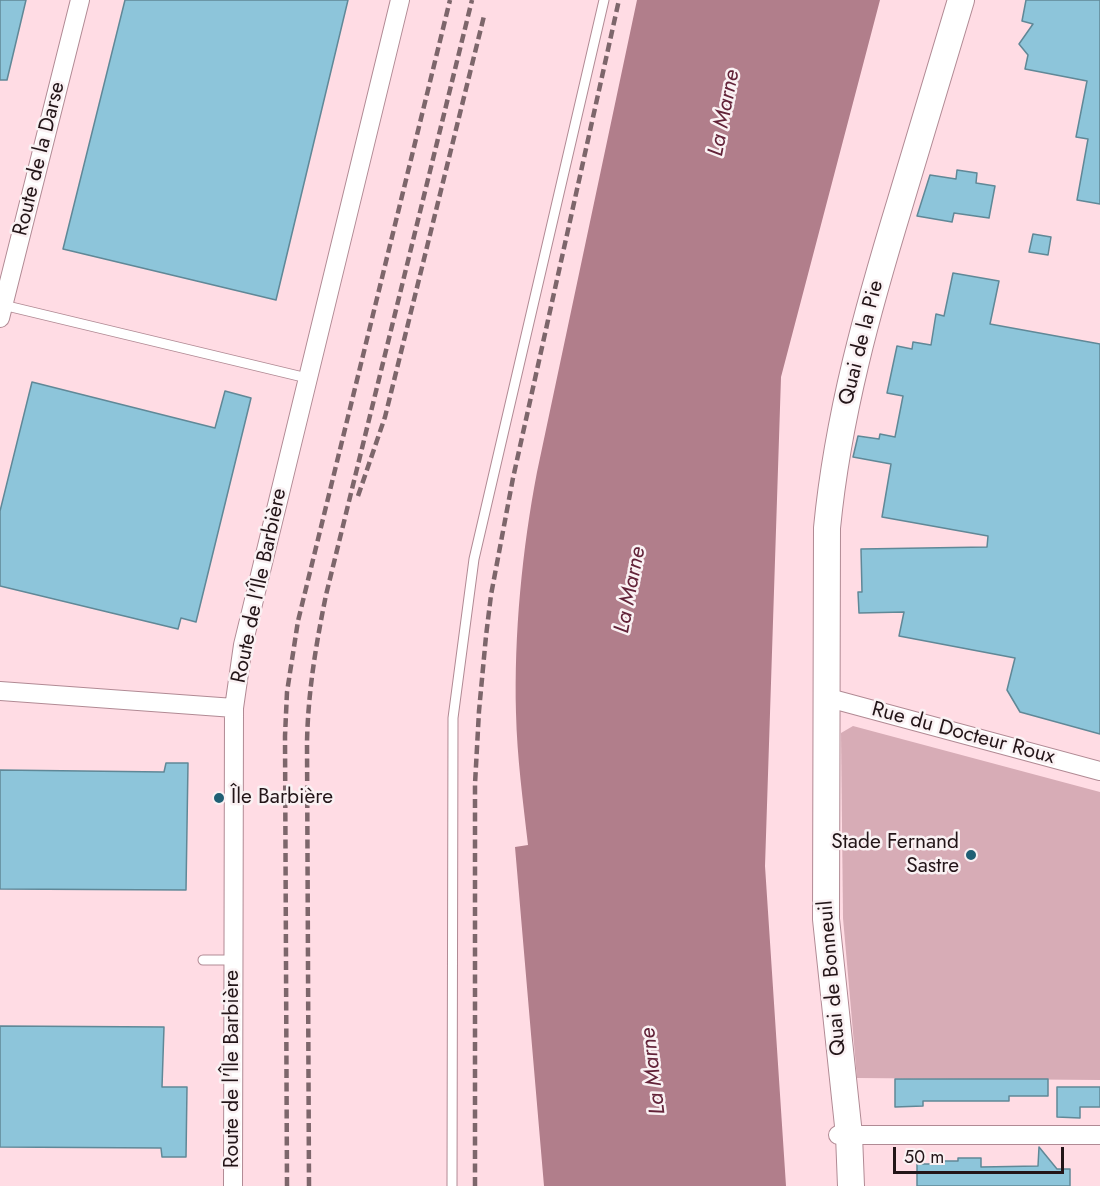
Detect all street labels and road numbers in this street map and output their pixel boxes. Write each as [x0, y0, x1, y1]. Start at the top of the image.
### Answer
street label: Route de la Darse [9, 80, 71, 238]
street label: Quai de la Pie [834, 278, 890, 408]
street label: Route de l'Île Barbière [227, 486, 293, 686]
street label: Rue du Docteur Roux [869, 697, 1057, 771]
street label: Quai de Bonneuil [814, 899, 852, 1057]
street label: Route de l'Île Barbière [220, 970, 246, 1168]

